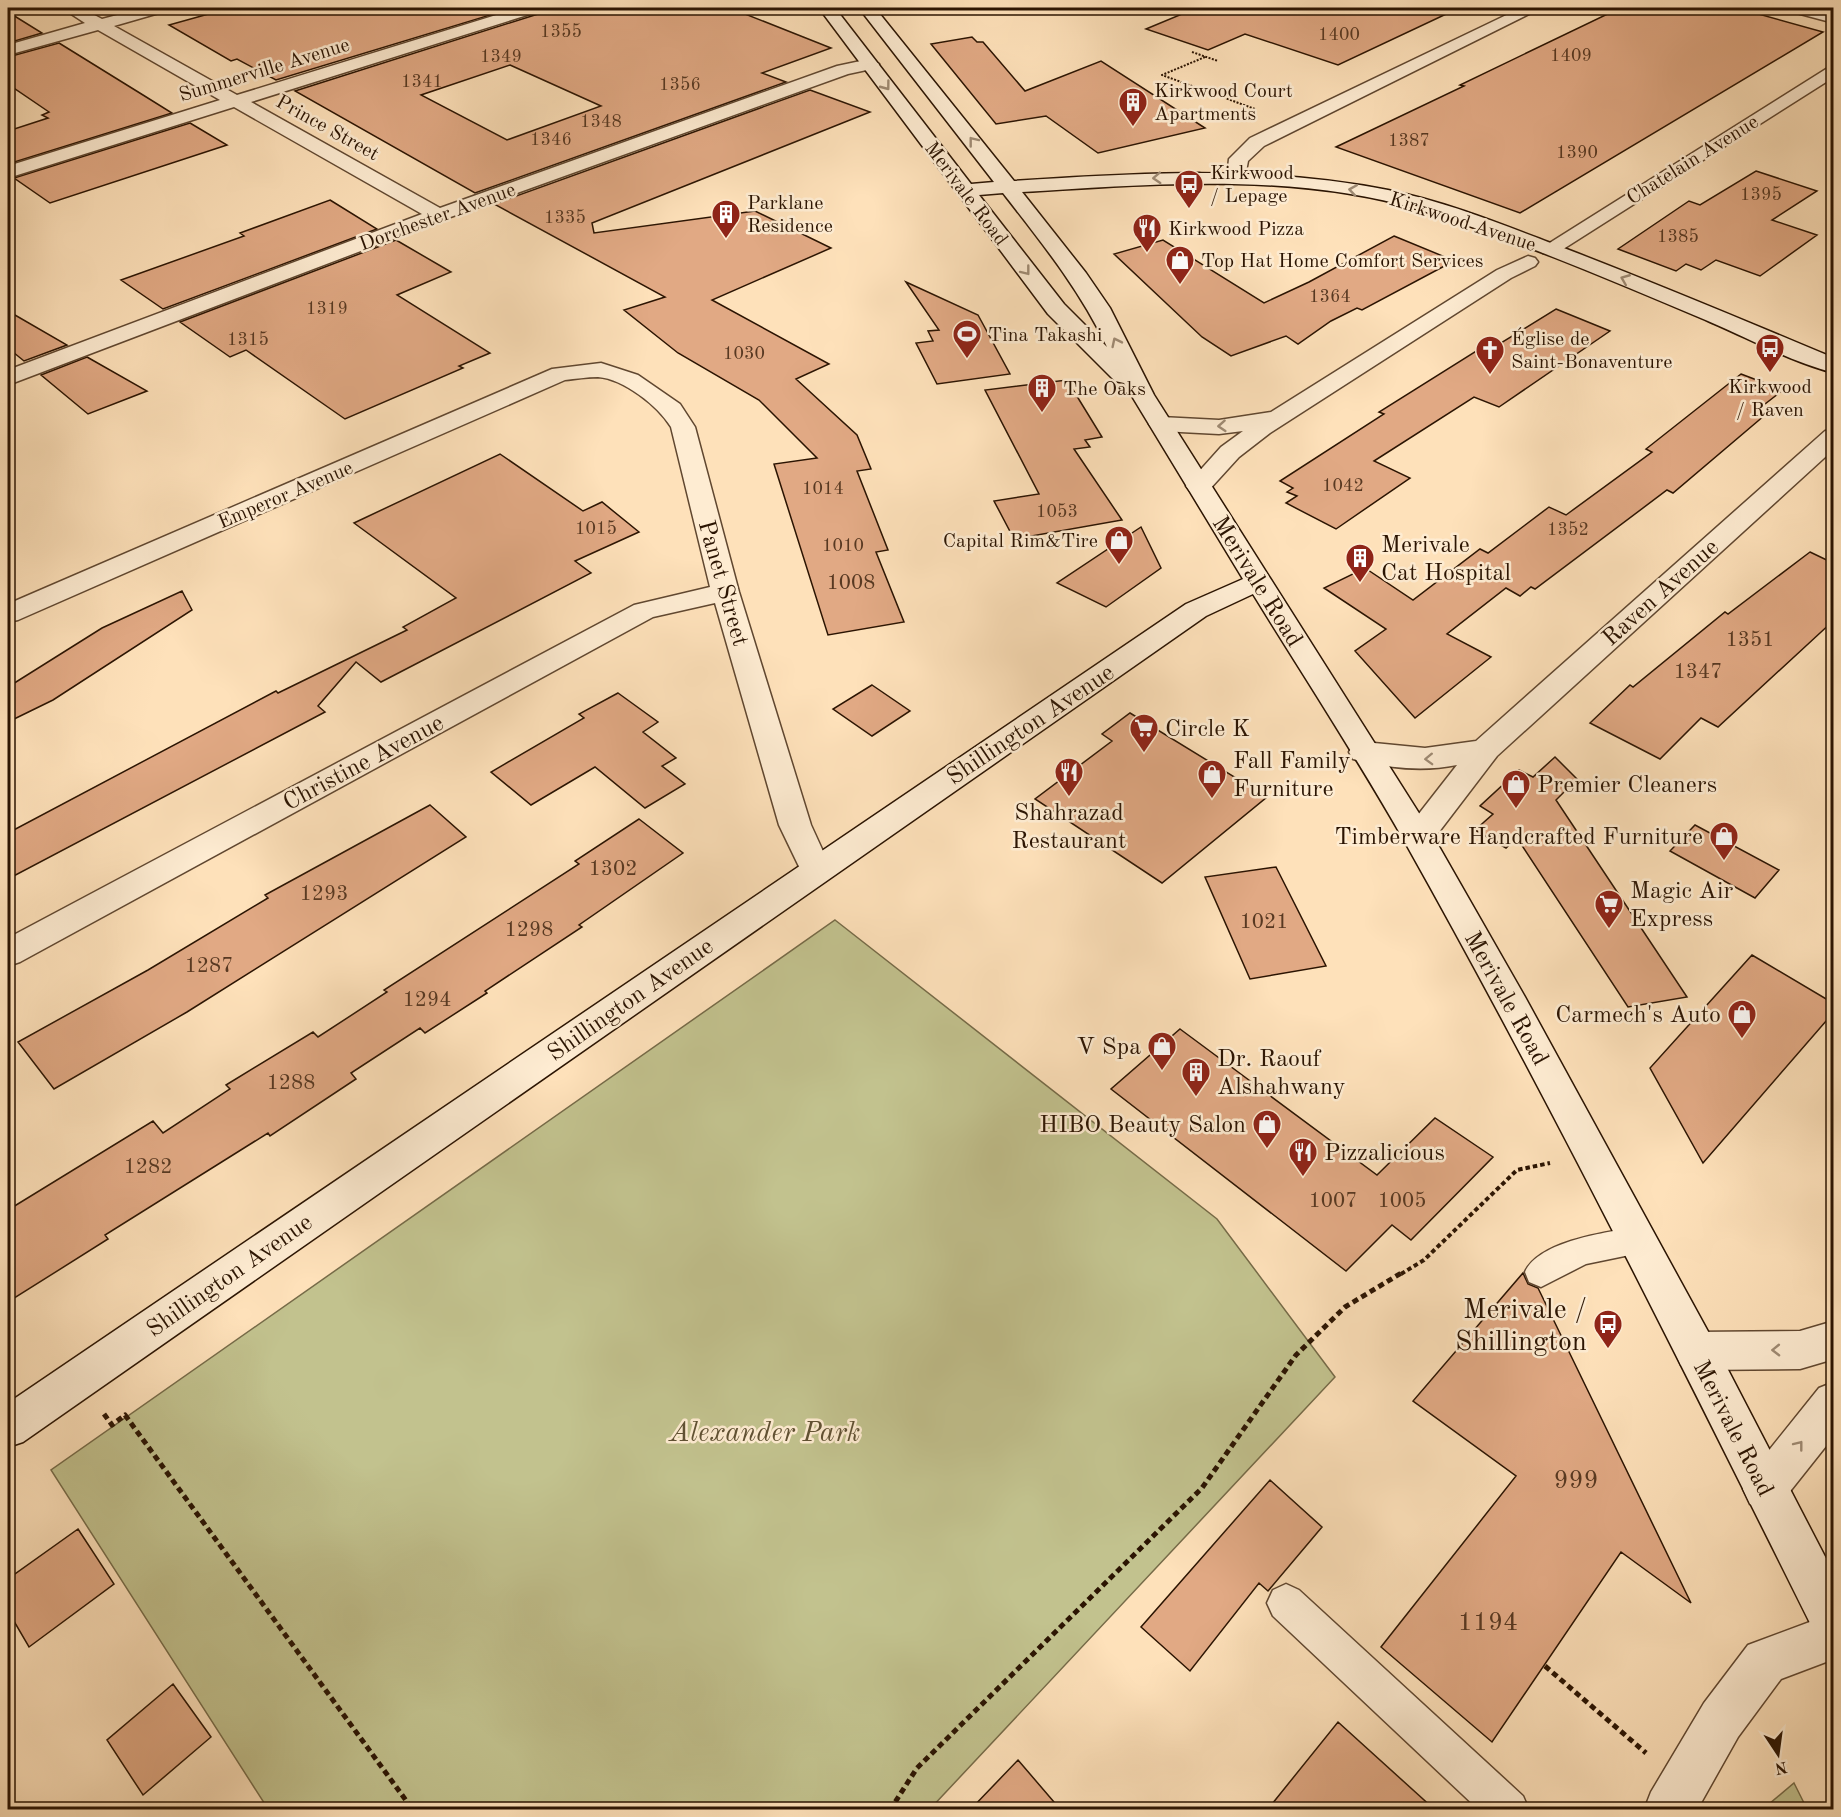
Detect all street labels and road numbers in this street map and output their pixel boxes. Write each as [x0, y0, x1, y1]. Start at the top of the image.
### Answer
street label: Summerville Avenue [177, 35, 352, 106]
street label: Prince Street [272, 92, 382, 165]
street label: Chatelain Avenue [1624, 112, 1762, 209]
street label: Merivale Road [920, 139, 1011, 250]
street label: Dorchester Avenue [357, 180, 519, 255]
street label: Kirkwood Avenue [1386, 190, 1538, 256]
street label: Emperor Avenue [215, 458, 356, 533]
street label: Merivale Road [1207, 513, 1306, 652]
street label: Panet Street [693, 518, 752, 649]
street label: Raven Avenue [1599, 535, 1724, 652]
street label: Shillington Avenue [943, 661, 1119, 790]
street label: Christine Avenue [280, 711, 448, 816]
street label: Merivale Road [1459, 928, 1552, 1070]
street label: Shillington Avenue [544, 935, 718, 1067]
street label: Shillington Avenue [143, 1211, 317, 1343]
street label: Merivale Road [1688, 1357, 1777, 1501]

